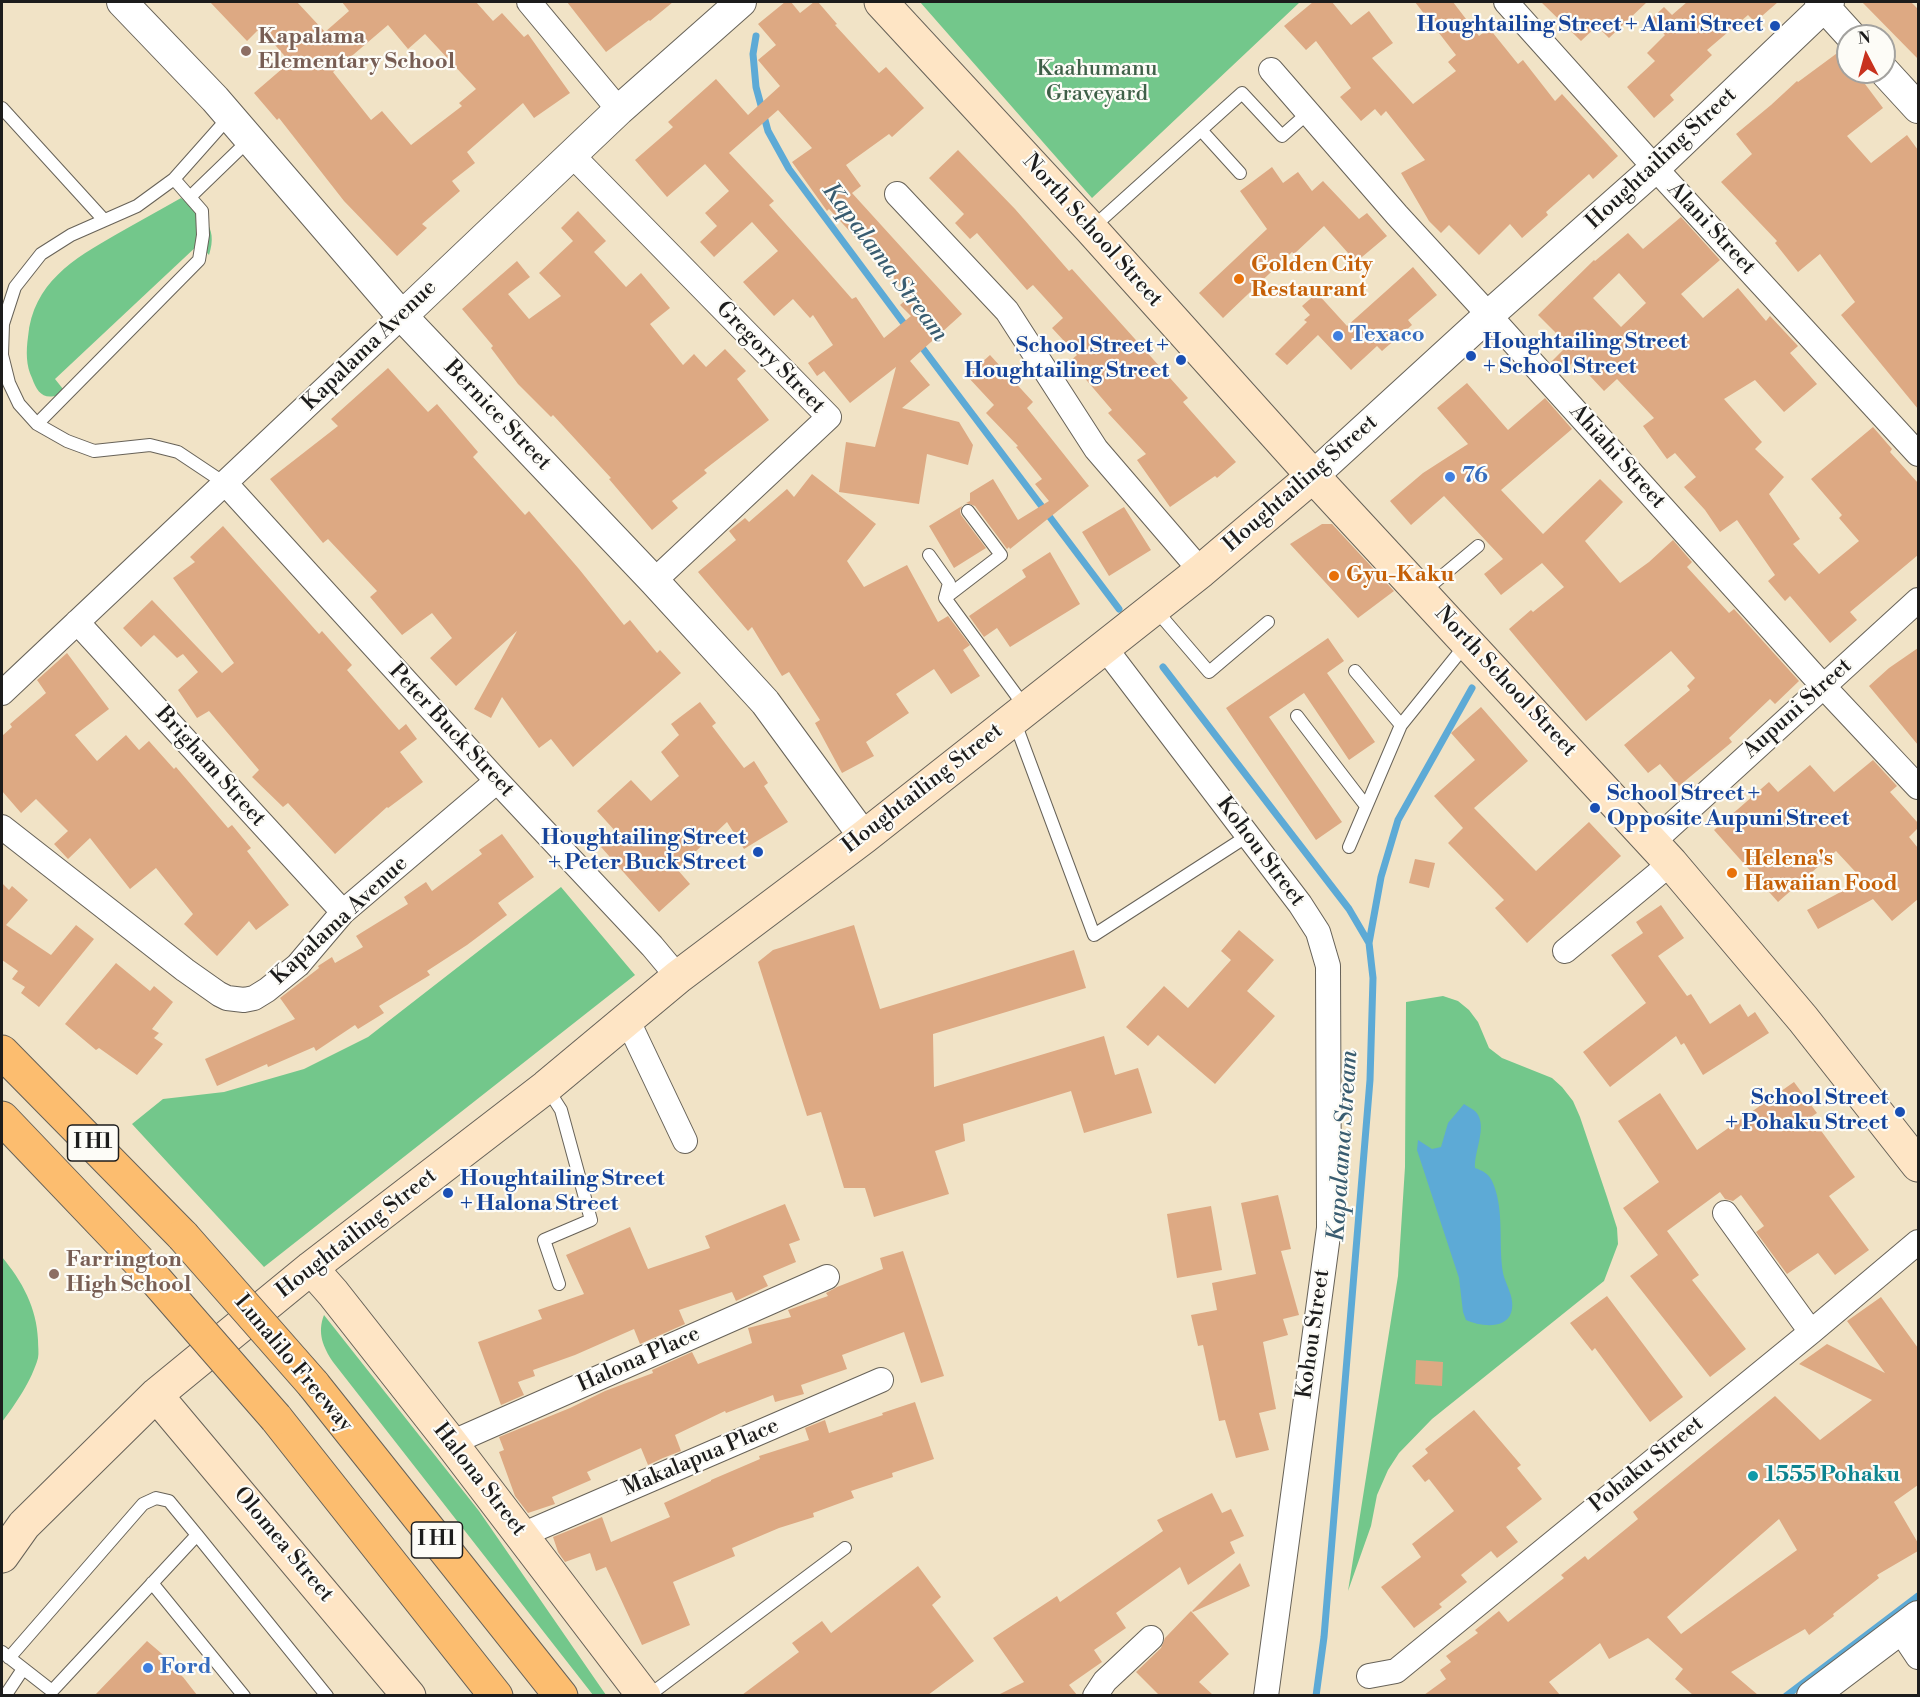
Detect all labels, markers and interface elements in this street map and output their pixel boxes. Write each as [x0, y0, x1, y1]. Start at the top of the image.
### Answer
place label: Houghtailing Street + Alani Street [1417, 13, 1763, 39]
marker: Houghtailing Street + Alani Street [1768, 19, 1782, 33]
north arrow [1836, 24, 1896, 84]
place label: Kapalama Elementary School [258, 25, 455, 76]
text: N [1857, 27, 1872, 49]
marker: Kapalama Elementary School [239, 44, 253, 58]
park label: Kaahumanu Graveyard [1037, 57, 1157, 108]
street label: Houghtailing Street [1581, 82, 1743, 236]
street label: North School Street [1016, 149, 1168, 313]
street label: Alani Street [1661, 177, 1761, 281]
water label: Kapalama Stream [815, 178, 953, 348]
place label: Golden City Restaurant [1251, 253, 1373, 304]
marker: Golden City Restaurant [1232, 272, 1246, 286]
street label: Kapalama Avenue [297, 275, 443, 417]
street label: Gregory Street [710, 296, 830, 420]
place label: Texaco [1350, 323, 1425, 349]
marker: Texaco [1331, 329, 1345, 343]
place label: Houghtailing Street + School Street [1483, 330, 1688, 382]
place label: School Street + Houghtailing Street [964, 334, 1169, 386]
marker: Houghtailing Street + School Street [1464, 349, 1478, 363]
marker: School Street + Houghtailing Street [1174, 353, 1188, 367]
street label: Bernice Street [438, 355, 556, 477]
street label: Ahiahi Street [1563, 399, 1671, 515]
street label: Houghtailing Street [1218, 410, 1384, 558]
place label: 76 [1462, 464, 1488, 490]
marker: 76 [1443, 470, 1457, 484]
place label: Gyu-Kaku [1346, 563, 1454, 589]
marker: Gyu-Kaku [1327, 569, 1341, 583]
street label: North School Street [1428, 601, 1582, 763]
street label: Aupuni Street [1738, 653, 1858, 765]
street label: Peter Buck Street [383, 659, 519, 803]
street label: Brigham Street [149, 702, 271, 832]
street label: Houghtailing Street [838, 718, 1008, 860]
place label: School Street + Opposite Aupuni Street [1607, 782, 1849, 834]
street label: Kohou Street [1210, 792, 1310, 912]
marker: School Street + Opposite Aupuni Street [1588, 801, 1602, 815]
place label: Houghtailing Street + Peter Buck Street [541, 826, 746, 878]
marker: Houghtailing Street + Peter Buck Street [751, 845, 765, 859]
place label: Helena's Hawaiian Food [1744, 847, 1898, 898]
street label: Kapalama Avenue [266, 851, 414, 991]
marker: Helena's Hawaiian Food [1725, 866, 1739, 880]
water label: Kapalama Stream [1323, 1049, 1365, 1243]
place label: School Street + Pohaku Street [1725, 1086, 1888, 1138]
marker: School Street + Pohaku Street [1893, 1105, 1907, 1119]
road number: I H1 [68, 1125, 118, 1161]
street label: Houghtailing Street [272, 1163, 442, 1305]
place label: Houghtailing Street + Halona Street [460, 1167, 665, 1218]
marker: Houghtailing Street + Halona Street [441, 1186, 455, 1200]
place label: Farrington High School [66, 1248, 191, 1300]
marker: Farrington High School [47, 1267, 61, 1281]
street label: Kohou Street [1292, 1268, 1336, 1400]
street label: Lunalilo Freeway [228, 1290, 358, 1438]
street label: Halona Place [574, 1321, 704, 1399]
street label: Pohaku Street [1585, 1411, 1709, 1519]
street label: Makalapua Place [619, 1413, 783, 1503]
street label: Halona Street [427, 1418, 531, 1542]
place label: 1555 Pohaku [1765, 1463, 1900, 1489]
marker: 1555 Pohaku [1746, 1469, 1760, 1483]
street label: Olomea Street [227, 1482, 339, 1608]
road number: I H1 [412, 1522, 462, 1558]
place label: Ford [160, 1655, 212, 1681]
marker: Ford [141, 1661, 155, 1675]

